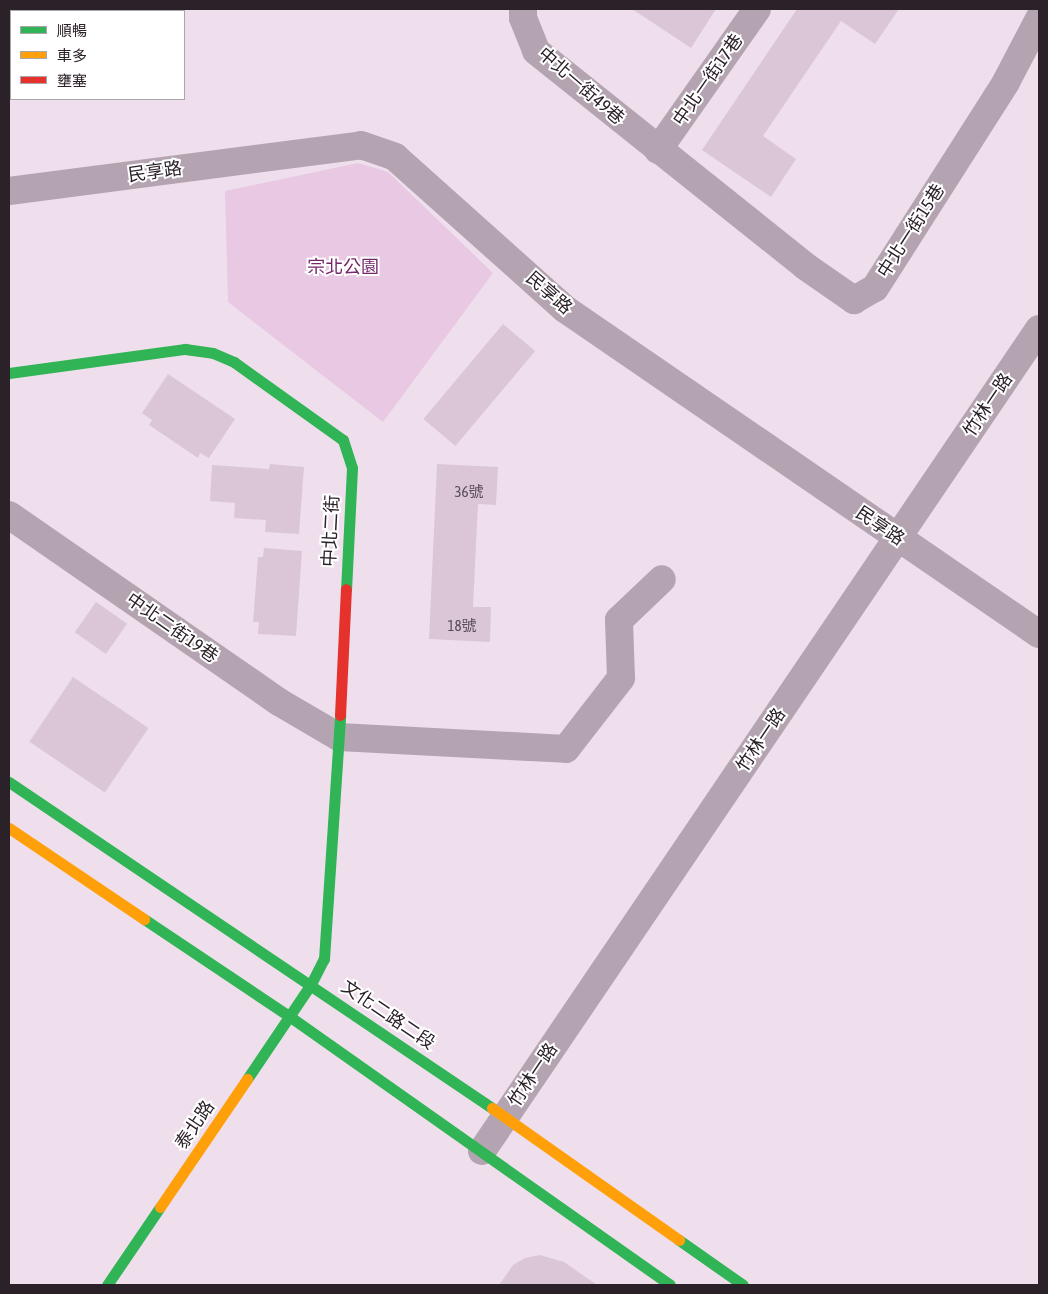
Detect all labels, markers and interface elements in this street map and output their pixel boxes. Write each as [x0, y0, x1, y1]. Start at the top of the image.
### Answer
legend [10, 10, 185, 100]
text: 順暢 [57, 22, 87, 39]
street label: 中北一街17巷 [668, 30, 748, 130]
street label: 中北一街49巷 [534, 43, 628, 129]
text: 車多 [57, 47, 87, 64]
text: 壅塞 [57, 72, 87, 89]
street label: 民享路 [127, 158, 183, 186]
street label: 中北一街15巷 [873, 180, 949, 282]
park label: 宗北公園 [307, 256, 379, 278]
street label: 民享路 [522, 267, 576, 319]
street label: 竹林一路 [959, 369, 1017, 441]
house number: 36號 [454, 483, 484, 501]
street label: 中北二街 [318, 494, 344, 568]
street label: 民享路 [852, 502, 908, 550]
street label: 中北二街19巷 [122, 588, 222, 668]
house number: 18號 [447, 617, 477, 635]
street label: 竹林一路 [732, 704, 790, 776]
street label: 文化二路二段 [337, 976, 439, 1054]
street label: 竹林一路 [504, 1039, 562, 1111]
street label: 泰北路 [171, 1097, 219, 1153]

